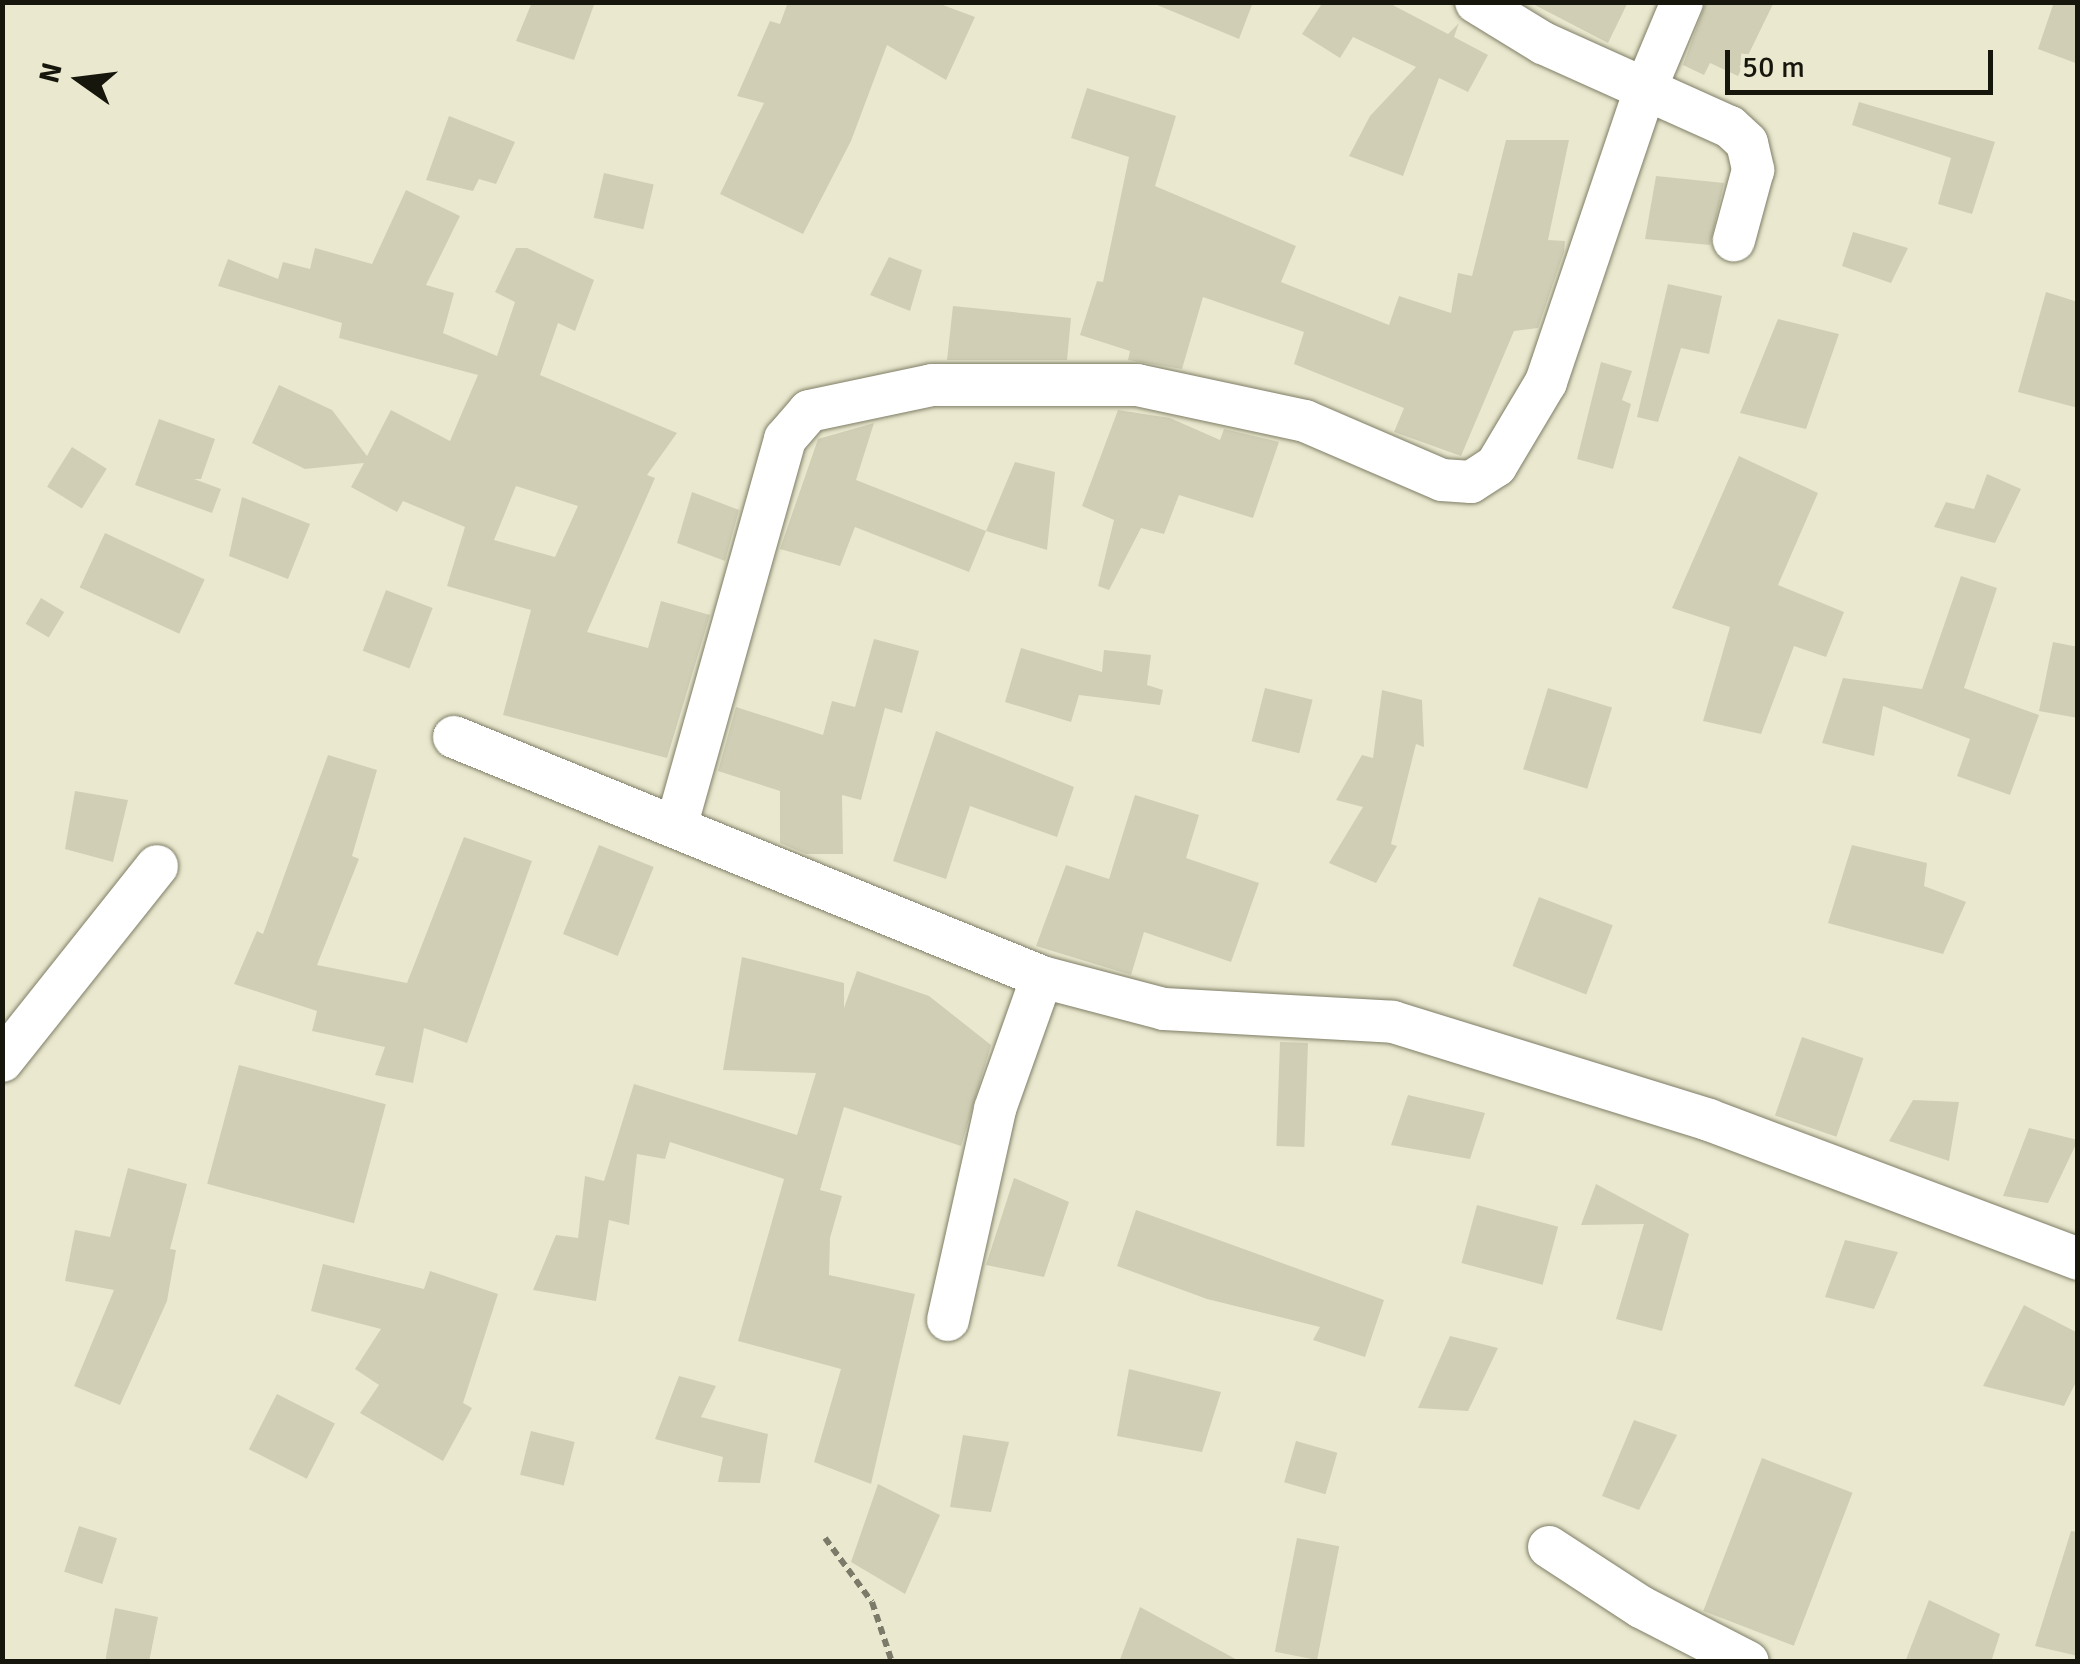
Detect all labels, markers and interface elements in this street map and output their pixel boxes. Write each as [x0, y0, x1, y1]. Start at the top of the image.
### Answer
north arrow [30, 30, 130, 130]
scale bar [1730, 30, 1998, 92]
text: 50 m [1742, 49, 1805, 86]
text: N [32, 59, 70, 86]

